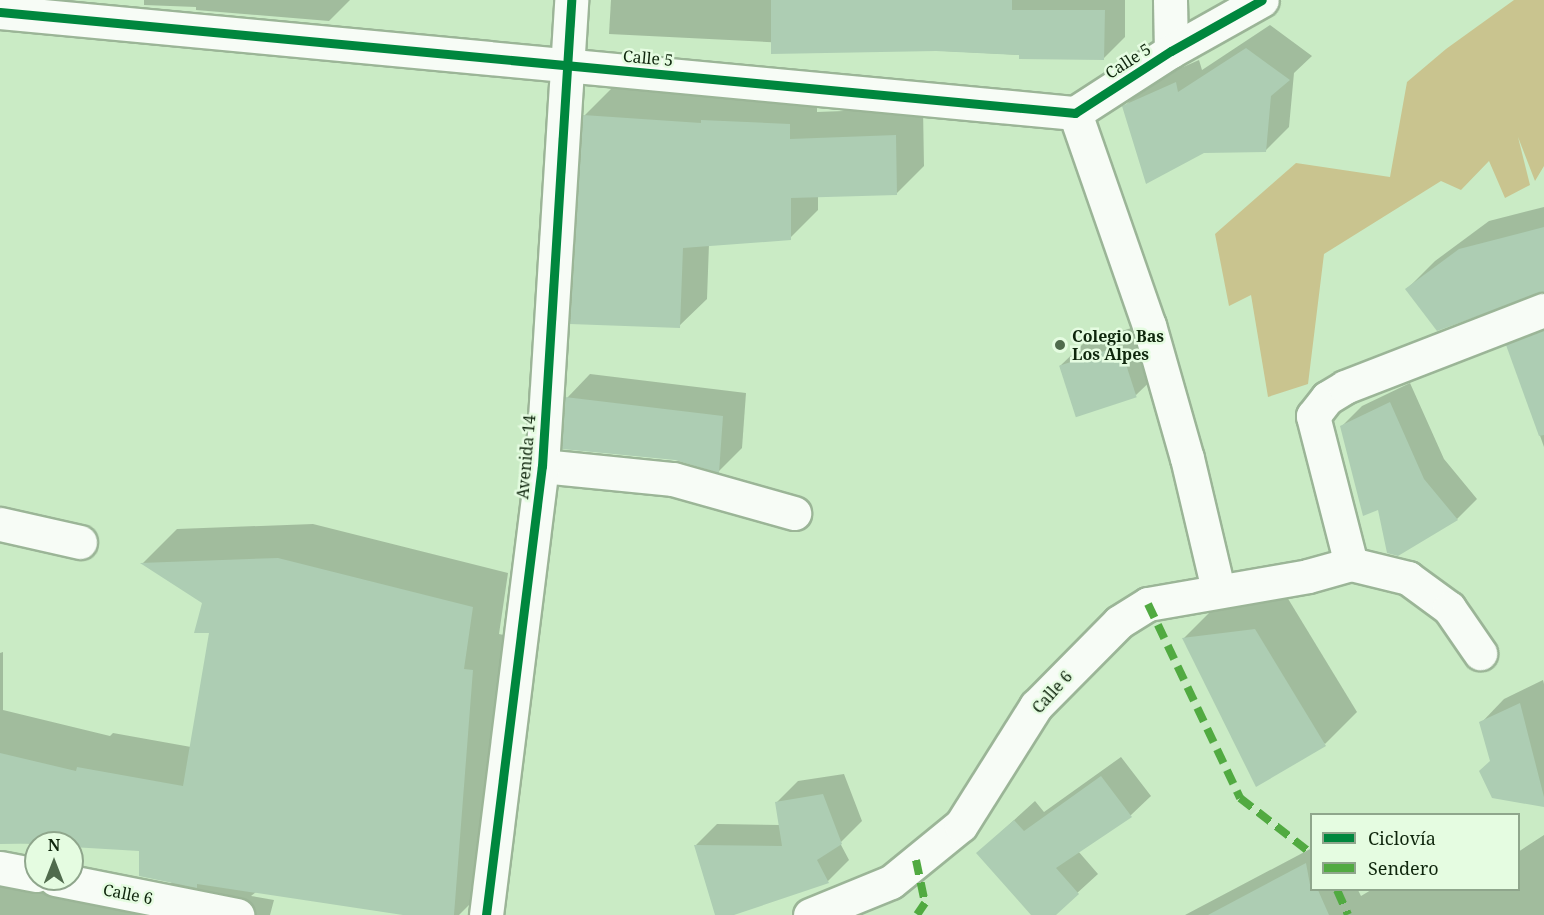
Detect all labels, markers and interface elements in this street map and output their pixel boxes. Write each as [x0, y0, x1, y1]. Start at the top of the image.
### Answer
street label: Calle 5 [1102, 39, 1154, 83]
street label: Calle 5 [622, 46, 674, 70]
place label: Colegio Bas Los Alpes [1072, 326, 1164, 364]
marker: Colegio Bas Los Alpes [1053, 338, 1067, 352]
street label: Avenida 14 [513, 414, 539, 500]
street label: Calle 6 [1028, 667, 1076, 717]
legend [1310, 813, 1520, 891]
text: Ciclovía [1368, 826, 1436, 850]
north arrow [24, 831, 84, 891]
text: N [48, 834, 60, 856]
text: Sendero [1368, 856, 1439, 880]
street label: Calle 6 [101, 880, 155, 908]

